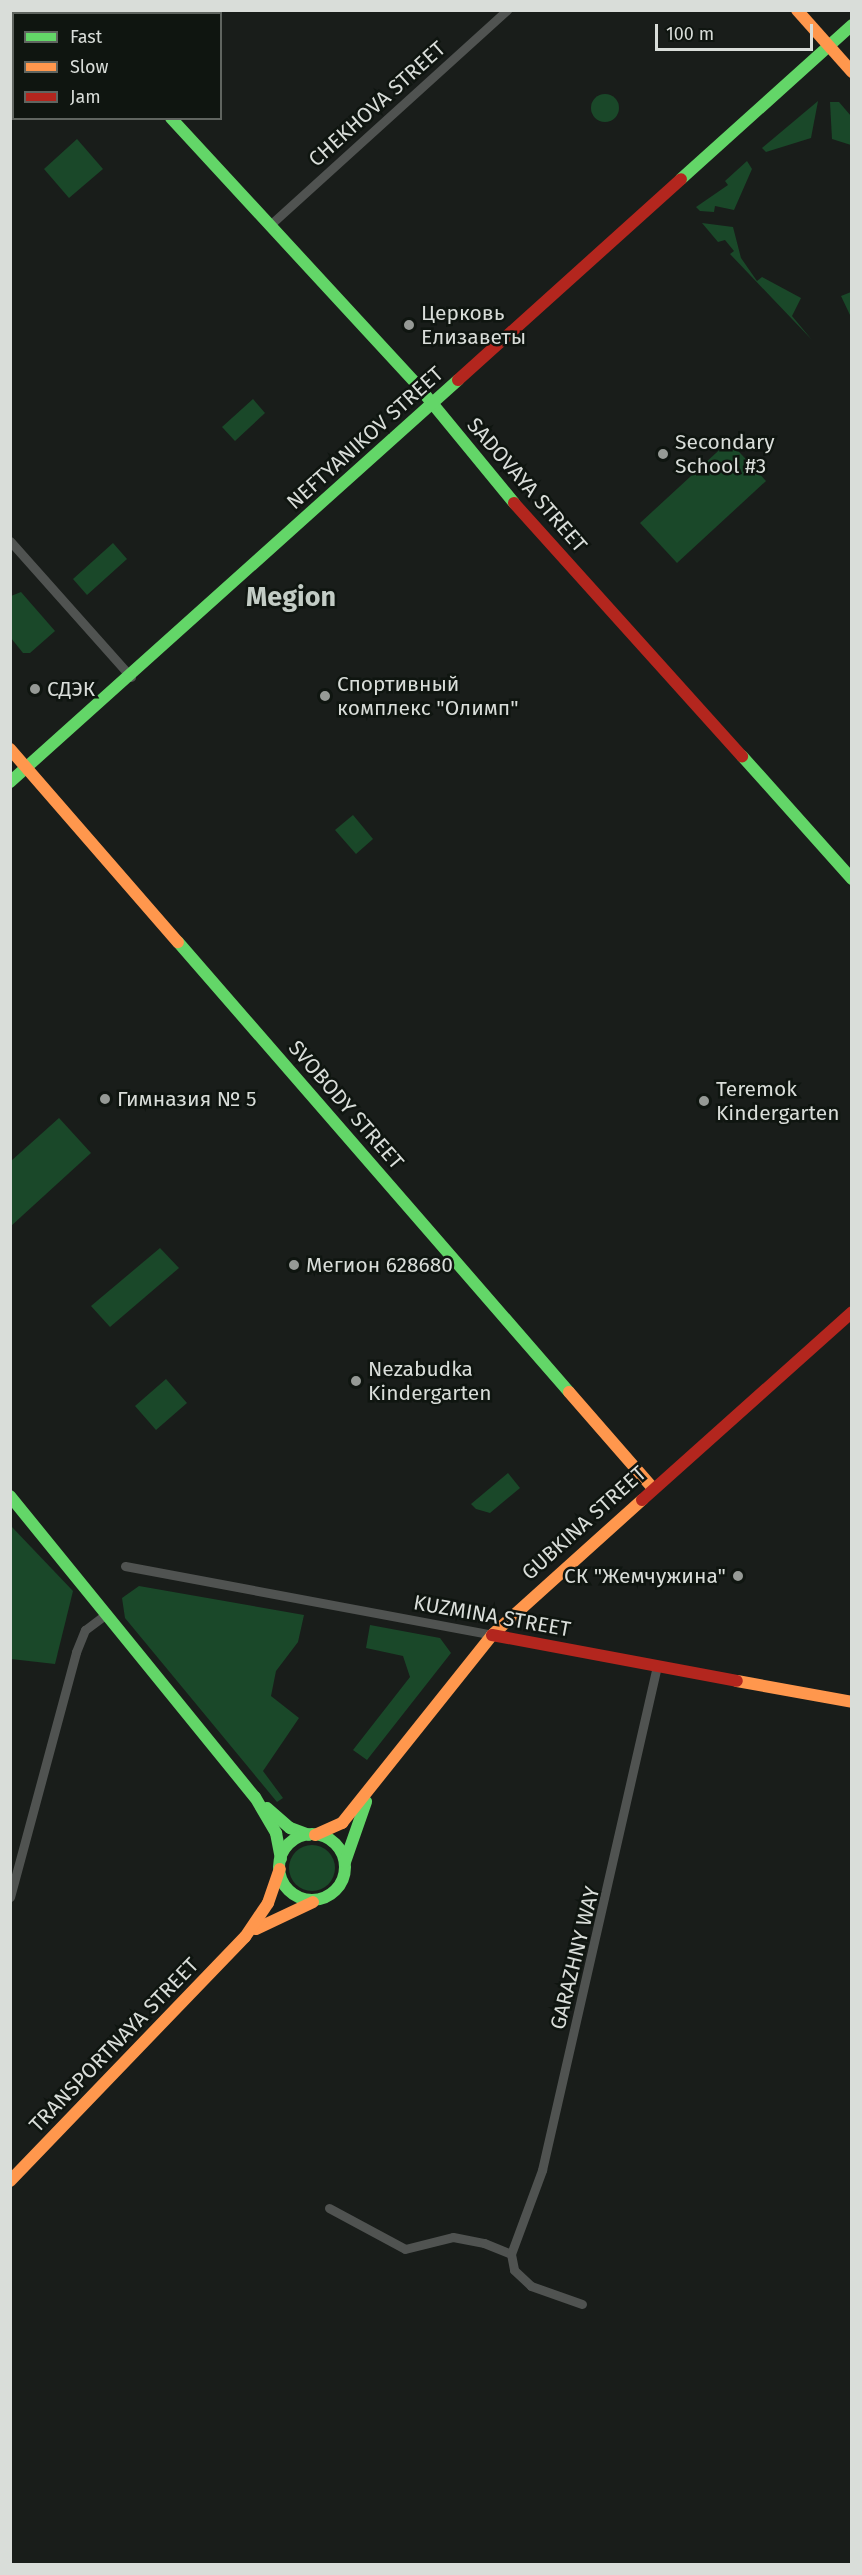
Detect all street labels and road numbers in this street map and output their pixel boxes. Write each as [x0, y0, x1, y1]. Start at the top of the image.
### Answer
street label: CHEKHOVA STREET [303, 36, 451, 172]
street label: NEFTYANIKOV STREET [282, 361, 448, 515]
street label: SADOVAYA STREET [462, 413, 592, 557]
street label: SVOBODY STREET [283, 1035, 409, 1175]
street label: GUBKINA STREET [517, 1461, 651, 1585]
street label: KUZMINA STREET [412, 1590, 572, 1642]
street label: GARAZHNY WAY [545, 1884, 605, 2032]
street label: TRANSPORTNAYA STREET [24, 1953, 204, 2137]

